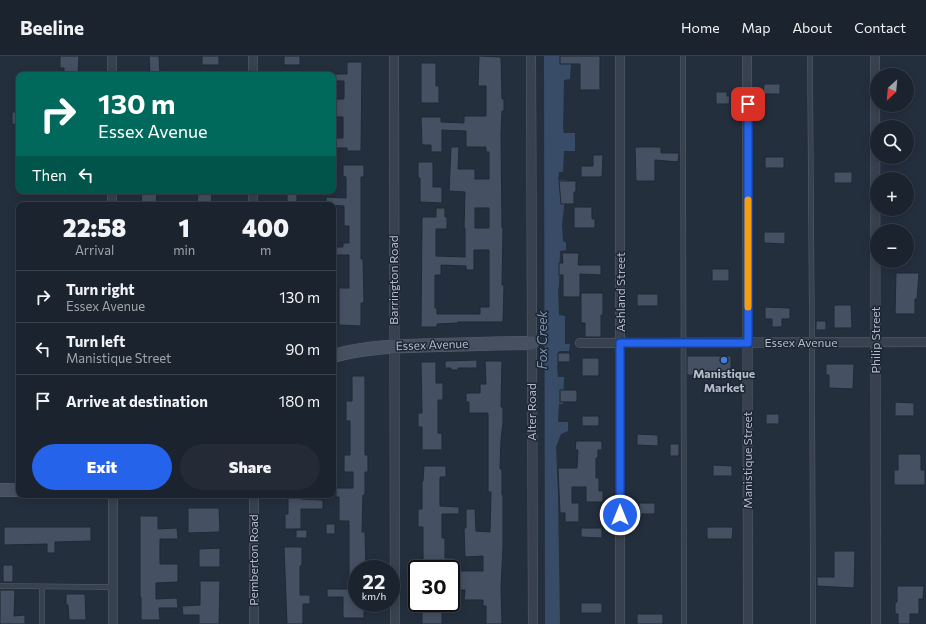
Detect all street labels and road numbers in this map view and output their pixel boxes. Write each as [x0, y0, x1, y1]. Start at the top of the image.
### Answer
street label: Barrington Road [386, 235, 400, 325]
street label: Ashland Street [613, 252, 627, 332]
street label: Philip Street [868, 306, 882, 373]
street label: Essex Avenue [764, 335, 838, 349]
street label: Essex Avenue [395, 336, 469, 352]
street label: Alter Road [524, 383, 538, 441]
street label: Manistique Street [740, 411, 754, 509]
street label: Pemberton Road [246, 514, 260, 606]

